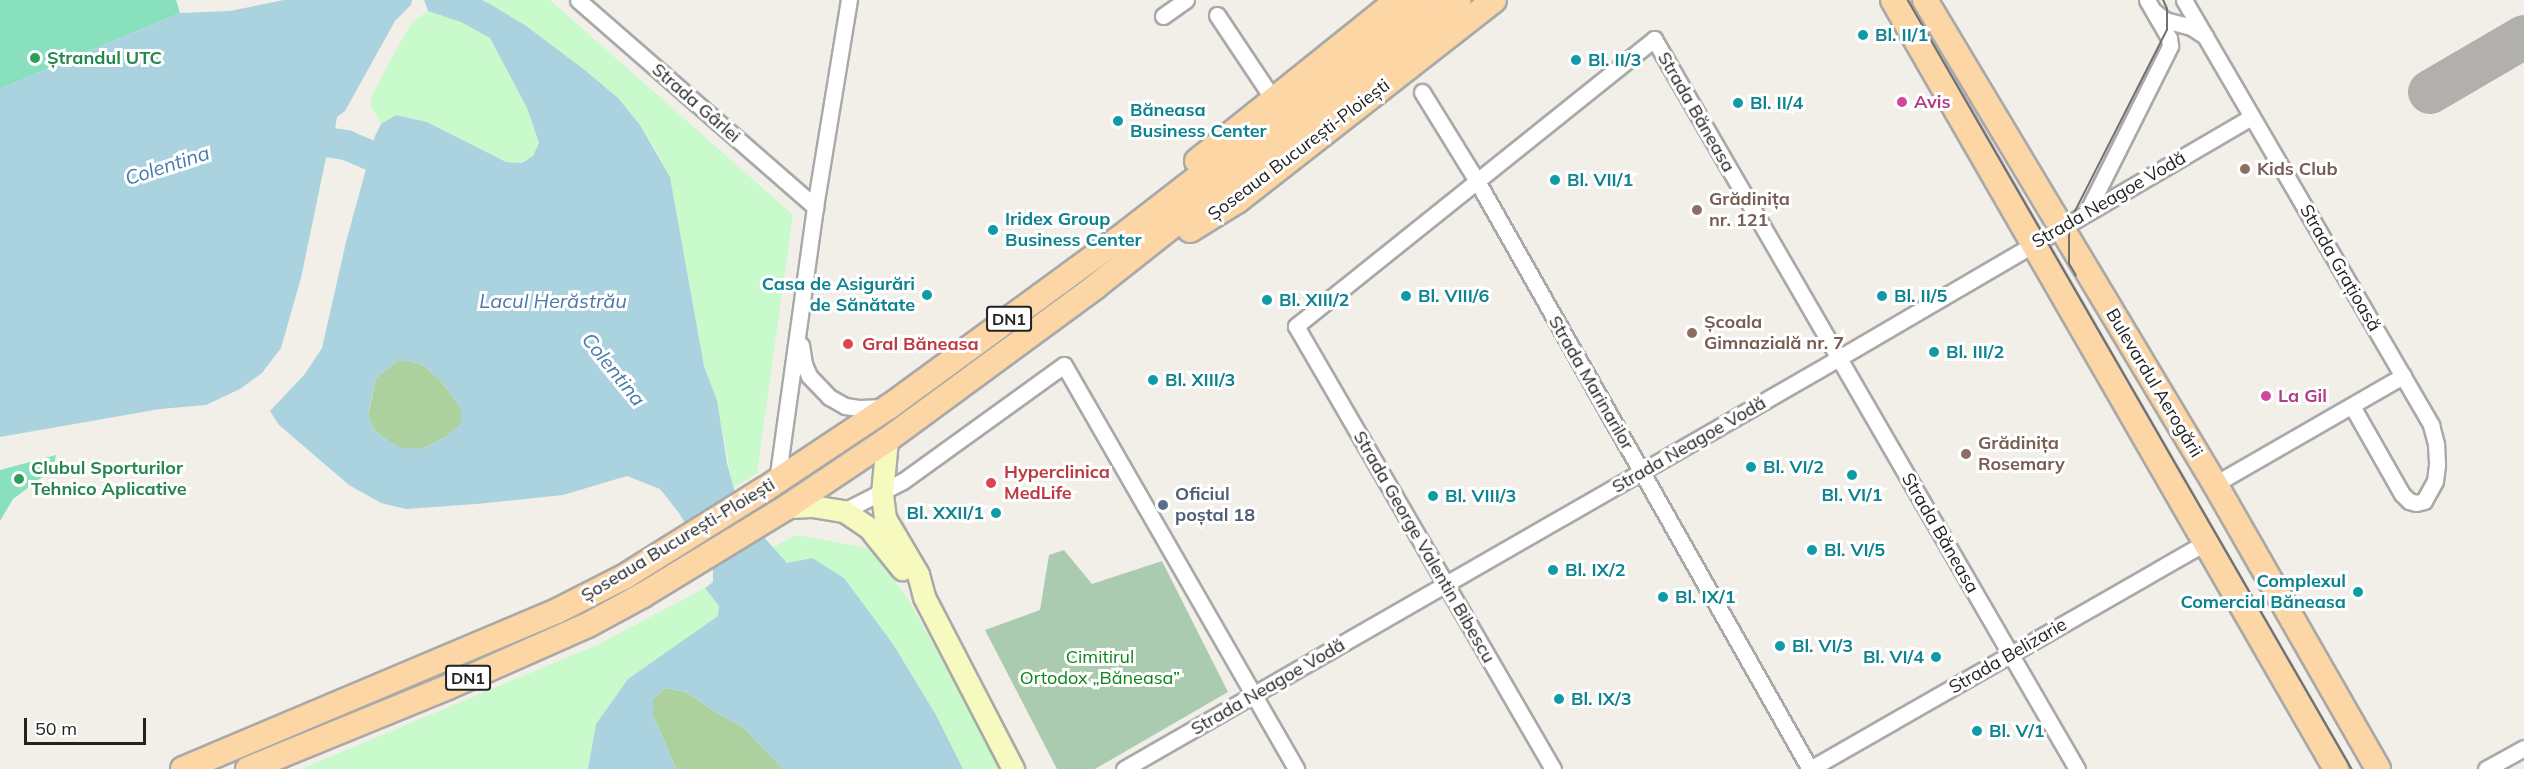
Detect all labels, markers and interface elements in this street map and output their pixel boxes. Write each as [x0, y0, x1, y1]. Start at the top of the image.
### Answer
place label: Bl. II/1 [1875, 24, 1928, 46]
marker: Bl. II/1 [1856, 28, 1870, 42]
place label: Ștrandul UTC [47, 47, 162, 69]
street label: Strada Băneasa [1653, 48, 1739, 176]
place label: Bl. II/3 [1588, 49, 1641, 71]
marker: Ștrandul UTC [28, 51, 42, 65]
marker: Bl. II/3 [1569, 53, 1583, 67]
street label: Strada Gârlei [647, 59, 745, 147]
street label: Șoseaua București-Ploiești [1204, 75, 1394, 225]
place label: Avis [1914, 91, 1951, 113]
place label: Bl. II/4 [1750, 92, 1803, 114]
marker: Avis [1895, 95, 1909, 109]
marker: Bl. II/4 [1731, 96, 1745, 110]
place label: Băneasa Business Center [1130, 100, 1267, 142]
marker: Băneasa Business Center [1111, 114, 1125, 128]
water label: Colentina [122, 140, 212, 190]
street label: Strada Neagoe Vodă [2028, 147, 2190, 253]
place label: Kids Club [2257, 158, 2338, 180]
marker: Kids Club [2238, 162, 2252, 176]
place label: Bl. VII/1 [1567, 169, 1633, 191]
marker: Bl. VII/1 [1548, 173, 1562, 187]
place label: Grădinița nr. 121 [1709, 189, 1790, 232]
street label: Strada Grațioasă [2295, 201, 2385, 335]
marker: Grădinița nr. 121 [1690, 203, 1704, 217]
place label: Iridex Group Business Center [1005, 209, 1142, 252]
marker: Iridex Group Business Center [986, 223, 1000, 237]
place label: Casa de Asigurări de Sănătate [762, 274, 915, 316]
place label: Bl. VIII/6 [1418, 285, 1489, 307]
place label: Bl. II/5 [1894, 285, 1947, 307]
water label: Lacul Herăstrău [479, 288, 627, 312]
marker: Casa de Asigurări de Sănătate [920, 288, 934, 302]
place label: Bl. XIII/2 [1279, 289, 1349, 311]
marker: Bl. VIII/6 [1399, 289, 1413, 303]
marker: Bl. II/5 [1875, 289, 1889, 303]
marker: Bl. XIII/2 [1260, 293, 1274, 307]
street label: Bulevardul Aerogării [2101, 305, 2207, 461]
road number: DN1 [985, 306, 1033, 332]
street label: Strada Marinarilor [1544, 312, 1638, 454]
place label: Școala Gimnazială nr. 7 [1704, 312, 1844, 354]
marker: Școala Gimnazială nr. 7 [1685, 326, 1699, 340]
water label: Colentina [577, 328, 651, 410]
place label: Gral Băneasa [862, 333, 979, 355]
marker: Gral Băneasa [839, 335, 857, 353]
place label: Bl. III/2 [1946, 341, 2004, 363]
marker: Bl. III/2 [1927, 345, 1941, 359]
place label: Bl. XIII/3 [1165, 369, 1235, 391]
marker: Bl. XIII/3 [1146, 373, 1160, 387]
place label: La Gil [2278, 385, 2327, 407]
marker: La Gil [2259, 389, 2273, 403]
street label: Strada Neagoe Vodă [1608, 392, 1770, 498]
street label: Strada George Valentin Bibescu [1349, 427, 1499, 667]
place label: Grădinița Rosemary [1978, 433, 2065, 476]
marker: Grădinița Rosemary [1959, 447, 1973, 461]
place label: Bl. VI/2 [1763, 456, 1824, 478]
place label: Clubul Sporturilor Tehnico Aplicative [31, 458, 187, 500]
marker: Bl. VI/2 [1744, 460, 1758, 474]
place label: Hyperclinica MedLife [1004, 462, 1110, 504]
marker: Bl. VI/1 [1845, 468, 1859, 482]
street label: Strada Băneasa [1897, 469, 1983, 597]
marker: Clubul Sporturilor Tehnico Aplicative [12, 472, 26, 486]
street label: Șoseaua București-Ploiești [577, 474, 779, 606]
marker: Hyperclinica MedLife [982, 474, 1000, 492]
place label: Oficiul poștal 18 [1175, 484, 1255, 526]
place label: Bl. VI/1 [1821, 484, 1883, 506]
place label: Bl. VIII/3 [1445, 485, 1516, 507]
marker: Bl. VIII/3 [1426, 489, 1440, 503]
marker: Oficiul poștal 18 [1156, 498, 1170, 512]
place label: Bl. XXII/1 [907, 502, 984, 524]
marker: Bl. XXII/1 [989, 506, 1003, 520]
place label: Bl. VI/5 [1824, 539, 1885, 561]
marker: Bl. VI/5 [1805, 543, 1819, 557]
place label: Bl. IX/2 [1565, 559, 1626, 581]
marker: Bl. IX/2 [1546, 563, 1560, 577]
place label: Complexul Comercial Băneasa [2180, 571, 2346, 614]
marker: Complexul Comercial Băneasa [2351, 585, 2365, 599]
place label: Bl. IX/1 [1675, 586, 1736, 608]
marker: Bl. IX/1 [1656, 590, 1670, 604]
street label: Strada Belizarie [1945, 614, 2071, 698]
street label: Strada Neagoe Vodă [1187, 634, 1349, 740]
place label: Bl. VI/3 [1792, 635, 1853, 657]
marker: Bl. VI/3 [1773, 639, 1787, 653]
place label: Bl. VI/4 [1863, 646, 1924, 668]
park label: Cimitirul Ortodox „Băneasa” [1020, 647, 1180, 690]
marker: Bl. VI/4 [1929, 650, 1943, 664]
road number: DN1 [444, 665, 492, 691]
place label: Bl. IX/3 [1571, 688, 1632, 710]
marker: Bl. IX/3 [1552, 692, 1566, 706]
scale bar [27, 706, 148, 744]
text: 50 m [35, 717, 77, 740]
place label: Bl. V/1 [1989, 720, 2045, 742]
marker: Bl. V/1 [1970, 724, 1984, 738]

